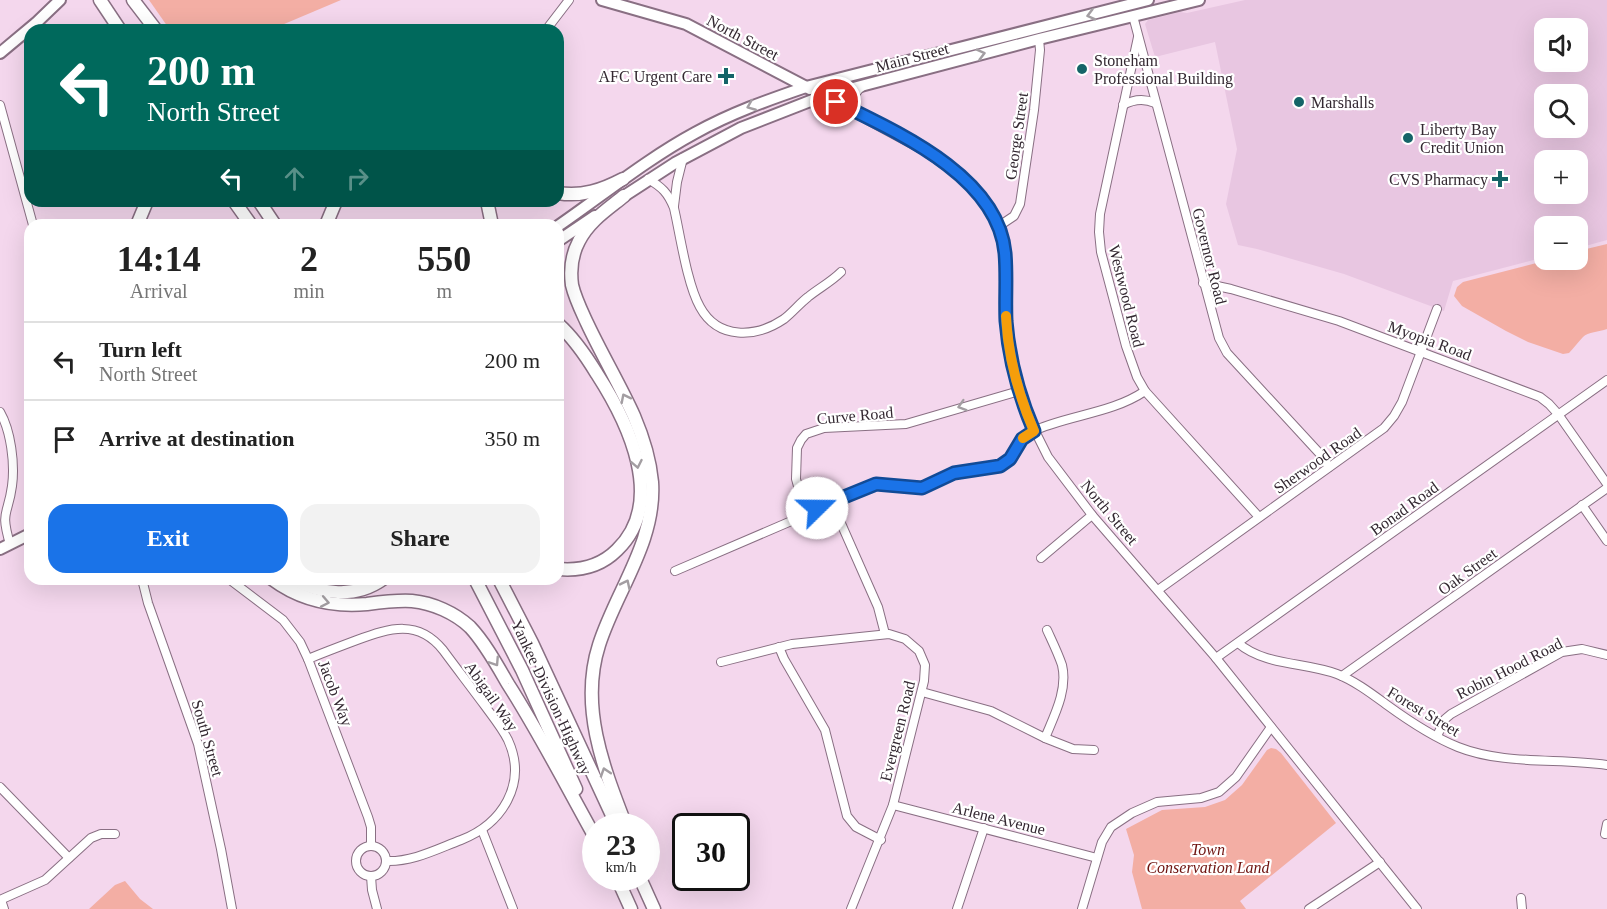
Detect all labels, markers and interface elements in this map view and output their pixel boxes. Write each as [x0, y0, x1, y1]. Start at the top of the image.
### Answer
one-way arrow [1087, 7, 1097, 20]
street label: North Street [704, 11, 782, 64]
map controls [1534, 18, 1588, 270]
button: sound [1534, 18, 1588, 72]
street label: Main Street [874, 39, 951, 75]
icon: left [48, 48, 126, 126]
text: 200 m [147, 48, 256, 94]
one-way arrow [976, 49, 986, 62]
place label: Stoneham Professional Building [1094, 52, 1233, 88]
marker: Stoneham Professional Building [1075, 62, 1089, 76]
marker: AFC Urgent Care [717, 67, 735, 85]
place label: AFC Urgent Care [599, 68, 712, 86]
pin [810, 76, 861, 127]
button: search [1534, 84, 1588, 138]
icon: arrive [819, 85, 852, 118]
street label: George Street [1002, 91, 1032, 181]
place label: Marshalls [1311, 94, 1374, 111]
marker: Marshalls [1292, 95, 1306, 109]
text: North Street [147, 97, 280, 127]
one-way arrow [746, 99, 757, 111]
place label: Liberty Bay Credit Union [1420, 121, 1504, 156]
marker: Liberty Bay Credit Union [1401, 131, 1415, 145]
button: + [1534, 150, 1588, 204]
icon: left [215, 162, 248, 195]
icon: ahead [278, 162, 311, 195]
icon: right [341, 162, 374, 195]
place label: CVS Pharmacy [1389, 171, 1488, 189]
marker: CVS Pharmacy [1493, 172, 1507, 186]
street label: Governor Road [1189, 206, 1230, 306]
button: − [1534, 216, 1588, 270]
text: 14:14 [117, 239, 201, 279]
text: 2 [300, 239, 318, 279]
text: 550 [417, 239, 471, 279]
street label: Westwood Road [1106, 243, 1147, 349]
text: Arrival [130, 280, 188, 302]
text: min [293, 280, 325, 302]
text: m [437, 280, 452, 302]
street label: Myopia Road [1385, 318, 1474, 364]
text: Turn left [99, 337, 182, 362]
icon: left [48, 345, 81, 378]
text: 200 m [484, 348, 540, 373]
text: North Street [99, 363, 197, 385]
one-way arrow [621, 394, 632, 405]
one-way arrow [957, 399, 968, 412]
street label: Curve Road [816, 404, 894, 427]
icon: arrive [48, 423, 81, 456]
street label: Sherwood Road [1270, 424, 1364, 497]
text: Arrive at destination [99, 426, 295, 451]
text: 350 m [484, 426, 540, 451]
one-way arrow [630, 459, 643, 469]
position arrow [785, 476, 849, 540]
street label: North Street [1078, 477, 1142, 548]
street label: Bonad Road [1367, 478, 1441, 539]
button: Exit [48, 504, 288, 573]
button: Share [300, 504, 540, 573]
street label: Oak Street [1435, 544, 1500, 598]
one-way arrow [618, 580, 630, 591]
one-way arrow [320, 595, 330, 608]
street label: Yankee Division Highway [507, 617, 595, 778]
street label: Robin Hood Road [1453, 634, 1565, 702]
one-way arrow [488, 655, 499, 666]
street label: Jacob Way [314, 658, 356, 729]
street label: Abigail Way [461, 658, 522, 735]
street label: Evergreen Road [877, 679, 919, 783]
street label: Forest Street [1385, 683, 1463, 740]
street label: South Street [189, 698, 227, 779]
one-way arrow [600, 767, 612, 778]
street label: Arlene Avenue [951, 799, 1047, 838]
speed limit sign: 30 [672, 813, 750, 891]
text: 23 [606, 828, 636, 861]
park label: Town Conservation Land [1146, 841, 1271, 876]
text: km/h [606, 859, 636, 875]

